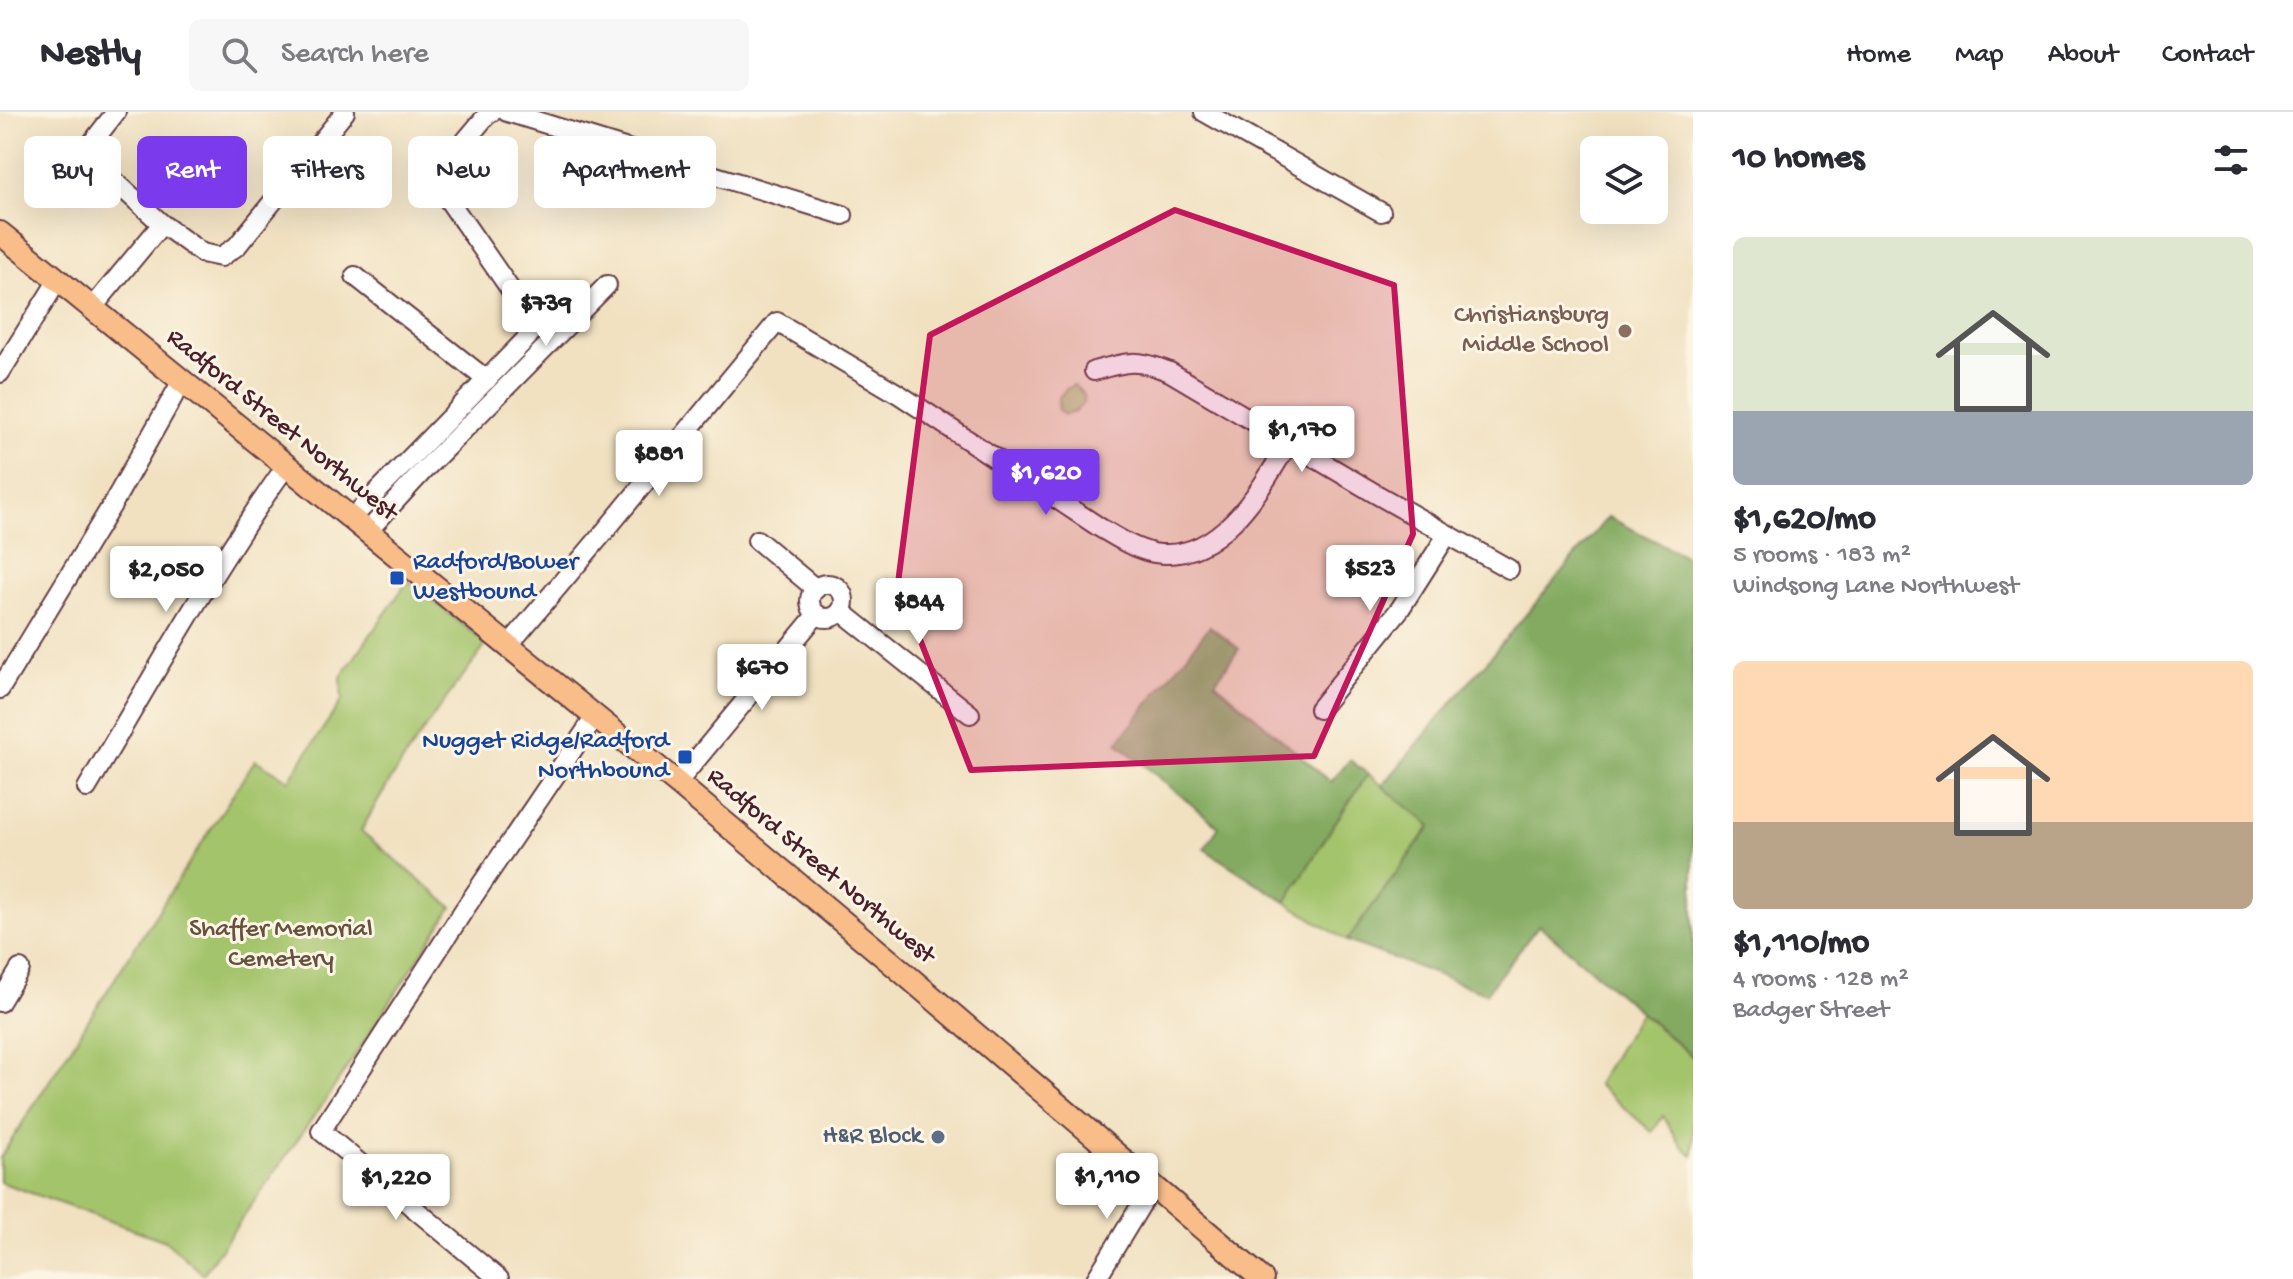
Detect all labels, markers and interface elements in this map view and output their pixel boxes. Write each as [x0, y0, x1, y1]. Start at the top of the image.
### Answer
search box [189, 19, 749, 91]
text: Nestly [40, 33, 141, 77]
icon: search [217, 33, 261, 77]
text: Search here [281, 38, 429, 73]
text: Home [1846, 39, 1911, 72]
text: Map [1955, 39, 2004, 72]
text: About [2048, 39, 2118, 72]
text: Contact [2162, 39, 2253, 72]
chip: Buy [24, 136, 121, 208]
chip: Rent [137, 136, 247, 208]
chip: Filters [263, 136, 392, 208]
chip: New [408, 136, 518, 208]
chip: Apartment [534, 136, 716, 208]
map controls [1580, 136, 1668, 224]
button: layers [1580, 136, 1668, 224]
icon: filters [2209, 138, 2253, 182]
text: 10 homes [1733, 140, 1864, 180]
pin: $739 [499, 280, 593, 348]
icon: home [1921, 289, 2065, 433]
text: $739 [520, 290, 572, 321]
place label: Christiansburg Middle School [1454, 301, 1609, 362]
marker: Christiansburg Middle School [1616, 322, 1634, 340]
street label: Radford Street Northwest [159, 323, 405, 530]
pin: $1,170 [1237, 406, 1367, 474]
text: $1,170 [1267, 416, 1337, 447]
pin: $881 [612, 430, 706, 498]
text: $881 [634, 440, 684, 471]
pin: $1,620 [981, 449, 1111, 517]
text: $1,620 [1010, 459, 1082, 490]
text: $1,620/mo [1733, 501, 1876, 541]
text: 5 rooms · 183 m² [1733, 541, 1911, 572]
pin: $523 [1323, 545, 1417, 613]
pin: $2,050 [101, 546, 231, 614]
place label: Radford/Bower Westbound [413, 548, 581, 609]
text: $523 [1344, 555, 1396, 586]
text: $2,050 [128, 556, 204, 587]
marker: Radford/Bower Westbound [388, 569, 406, 587]
text: Windsong Lane Northwest [1733, 572, 2019, 603]
pin: $844 [872, 578, 966, 646]
text: $844 [894, 588, 944, 619]
pin: $670 [715, 644, 809, 712]
text: $670 [735, 654, 789, 685]
icon: home [1921, 713, 2065, 857]
place label: Nugget Ridge/Radford Northbound [422, 727, 671, 788]
marker: Nugget Ridge/Radford Northbound [676, 748, 694, 766]
street label: Radford Street Northwest [699, 762, 942, 973]
park label: Shaffer Memorial Cemetery [189, 915, 373, 976]
text: $1,110/mo [1733, 925, 1869, 965]
text: 4 rooms · 128 m² [1733, 965, 1909, 996]
text: Badger Street [1733, 996, 1889, 1027]
place label: H&R Block [822, 1122, 924, 1153]
marker: H&R Block [929, 1128, 947, 1146]
pin: $1,110 [1042, 1153, 1172, 1221]
pin: $1,220 [331, 1154, 461, 1222]
text: $1,110 [1074, 1163, 1140, 1194]
text: $1,220 [361, 1164, 431, 1195]

